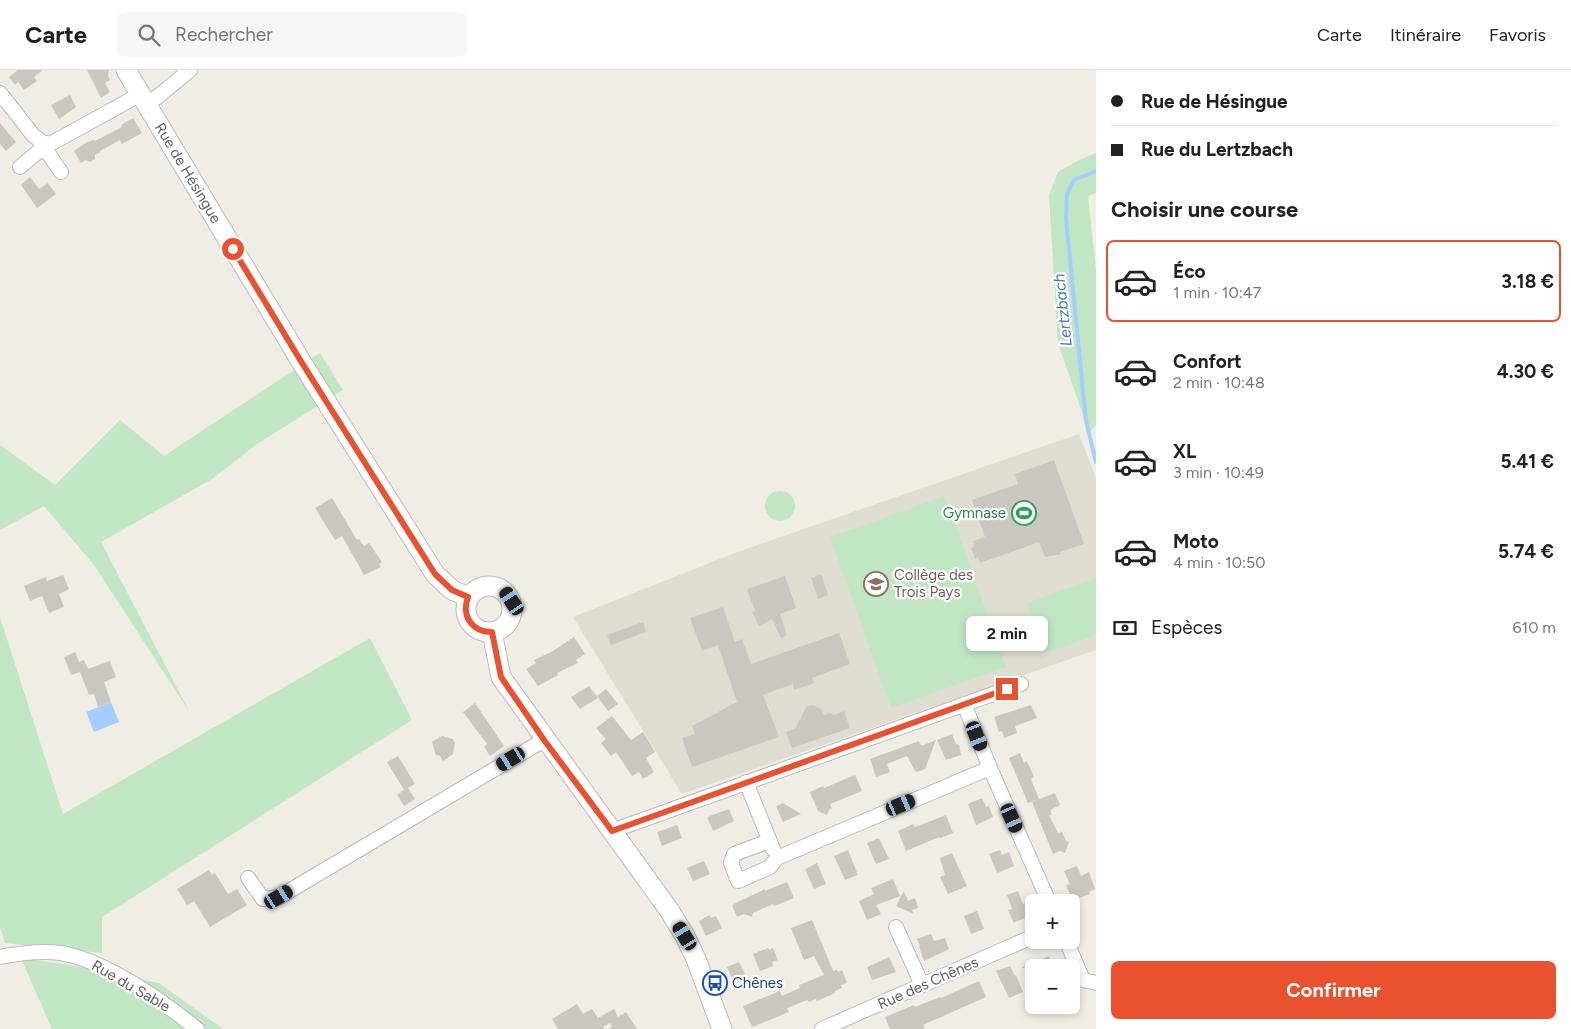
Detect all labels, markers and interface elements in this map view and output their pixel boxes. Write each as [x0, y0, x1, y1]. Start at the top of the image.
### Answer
search box [117, 12, 467, 57]
text: Carte [25, 20, 87, 49]
icon: search [135, 21, 163, 49]
text: Rechercher [175, 23, 273, 46]
text: Carte [1317, 24, 1362, 46]
text: Itinéraire [1390, 24, 1461, 46]
text: Favoris [1489, 24, 1546, 46]
text: Rue de Hésingue [1141, 90, 1288, 113]
street label: Rue de Hésingue [151, 119, 225, 227]
text: Rue du Lertzbach [1141, 138, 1293, 161]
text: Choisir une course [1111, 196, 1298, 223]
route start [222, 238, 244, 260]
icon: car [1113, 259, 1158, 304]
text: Éco [1173, 260, 1206, 283]
text: 3.18 € [1501, 270, 1554, 293]
water label: Lertzbach [1049, 273, 1076, 347]
text: 1 min · 10:47 [1173, 283, 1261, 302]
icon: car [1113, 349, 1158, 394]
text: Confort [1173, 350, 1242, 373]
text: 4.30 € [1497, 360, 1554, 383]
text: 2 min · 10:48 [1173, 373, 1265, 392]
icon: car [1113, 439, 1158, 484]
text: XL [1173, 440, 1196, 463]
text: 5.41 € [1500, 450, 1554, 473]
text: 3 min · 10:49 [1173, 463, 1264, 482]
sports icon: Gymnase [1011, 500, 1037, 526]
place label: Gymnase [943, 504, 1006, 522]
icon: car [1113, 529, 1158, 574]
text: Moto [1173, 530, 1219, 553]
text: 5.74 € [1498, 540, 1554, 563]
text: 4 min · 10:50 [1173, 553, 1265, 572]
place label: Collège des Trois Pays [894, 566, 973, 601]
school or university icon: Collège des Trois Pays [863, 571, 889, 597]
car [497, 584, 526, 618]
icon: cash [1111, 614, 1139, 642]
callout: 2 min [966, 616, 1048, 652]
text: Espèces [1151, 616, 1222, 639]
text: 610 m [1513, 618, 1556, 637]
text: 2 min [987, 624, 1027, 643]
route end [996, 678, 1018, 700]
car [964, 719, 989, 753]
car [494, 745, 527, 773]
car [884, 792, 917, 818]
car [999, 801, 1024, 835]
car [262, 883, 295, 911]
map controls [1025, 894, 1080, 1014]
button: + [1025, 894, 1080, 949]
car [670, 919, 699, 953]
street label: Rue des Chênes [875, 953, 981, 1013]
street label: Rue du Sable [89, 956, 173, 1016]
button: − [1025, 959, 1080, 1014]
button: Confirmer [1111, 961, 1556, 1019]
bus stop icon: Chênes [702, 970, 728, 996]
place label: Chênes [732, 974, 783, 992]

